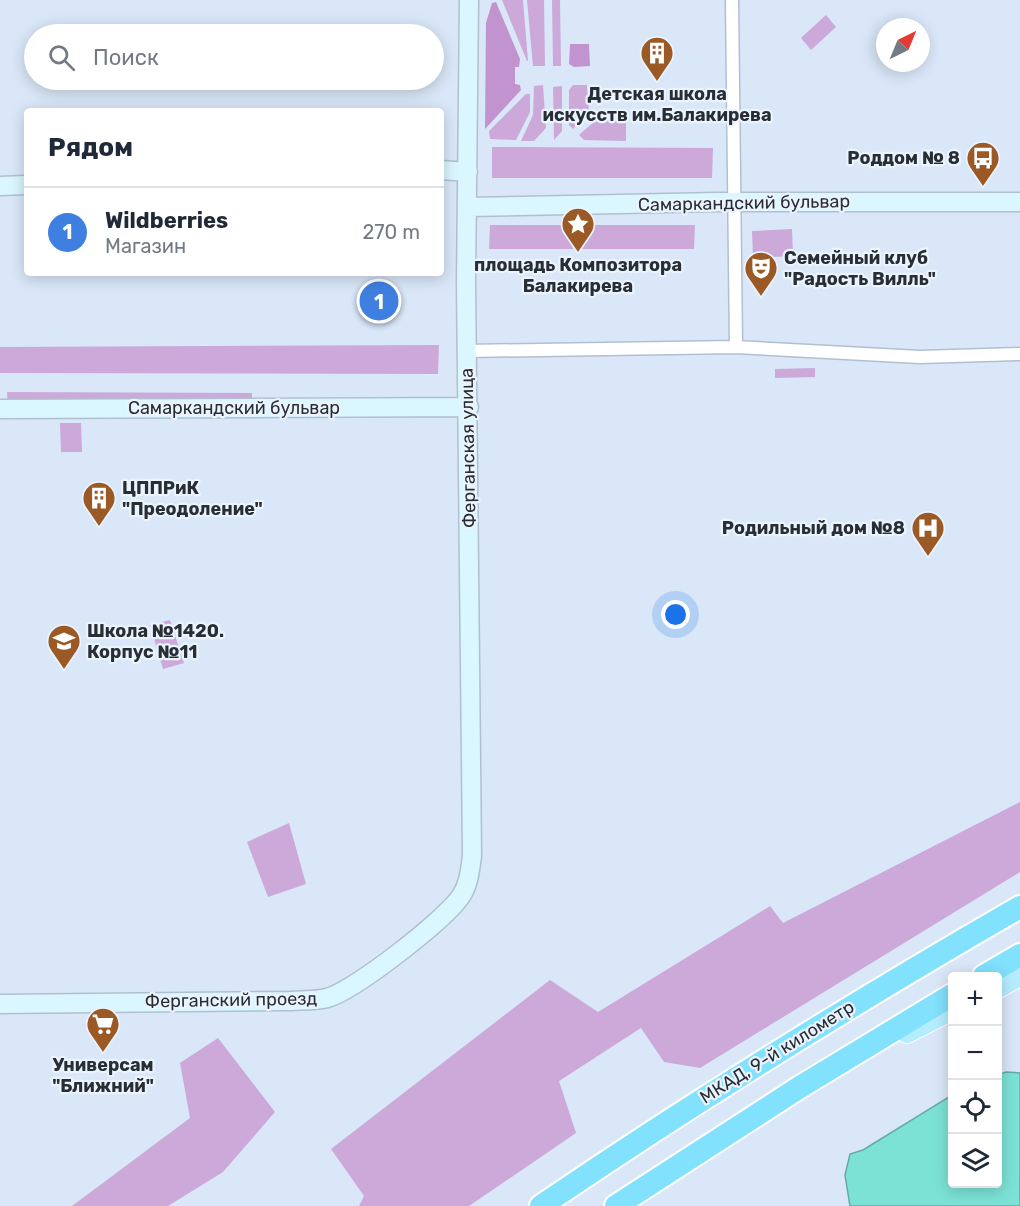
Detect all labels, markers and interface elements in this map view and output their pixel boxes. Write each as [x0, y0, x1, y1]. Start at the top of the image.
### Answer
north arrow [876, 18, 930, 72]
search box [24, 24, 444, 90]
building icon: Детская школа искусств им.Балакирева [639, 35, 675, 82]
icon: search [45, 41, 78, 74]
text: Поиск [93, 44, 159, 71]
place label: Детская школа искусств им.Балакирева [542, 83, 772, 126]
text: Рядом [48, 132, 133, 163]
bus stop icon: Роддом № 8 [965, 140, 1001, 187]
place label: Роддом № 8 [847, 147, 960, 169]
street label: Самаркандский бульвар [638, 190, 850, 216]
place icon: площадь Композитора Балакирева [560, 206, 596, 253]
text: Wildberries [105, 207, 228, 234]
text: 1 [63, 220, 72, 244]
text: 270 m [363, 220, 420, 244]
text: Магазин [105, 234, 186, 258]
place label: Семейный клуб "Радость Вилль" [784, 247, 936, 290]
theatre icon: Семейный клуб "Радость Вилль" [743, 250, 779, 297]
place label: площадь Композитора Балакирева [474, 254, 682, 297]
pin: 1 [360, 278, 398, 324]
street label: Ферганская улица [456, 368, 480, 528]
street label: Самаркандский бульвар [128, 397, 340, 419]
place label: ЦППРиК "Преодоление" [122, 477, 263, 520]
building icon: ЦППРиК "Преодоление" [81, 480, 117, 527]
hospital icon: Родильный дом №8 [910, 510, 946, 557]
place label: Родильный дом №8 [722, 517, 905, 539]
your location [661, 600, 690, 629]
place label: Школа №1420. Корпус №11 [87, 620, 224, 663]
school or university icon: Школа №1420. Корпус №11 [46, 623, 82, 670]
map controls [948, 972, 1002, 1188]
button: + [948, 972, 1002, 1026]
street label: Ферганский проезд [145, 987, 318, 1013]
street label: МКАД, 9-й километр [696, 996, 858, 1108]
supermarket icon: Универсам "Ближний" [85, 1006, 121, 1053]
button: − [948, 1026, 1002, 1080]
place label: Универсам "Ближний" [52, 1054, 154, 1097]
button: locate [948, 1080, 1002, 1134]
button: layers [948, 1134, 1002, 1188]

